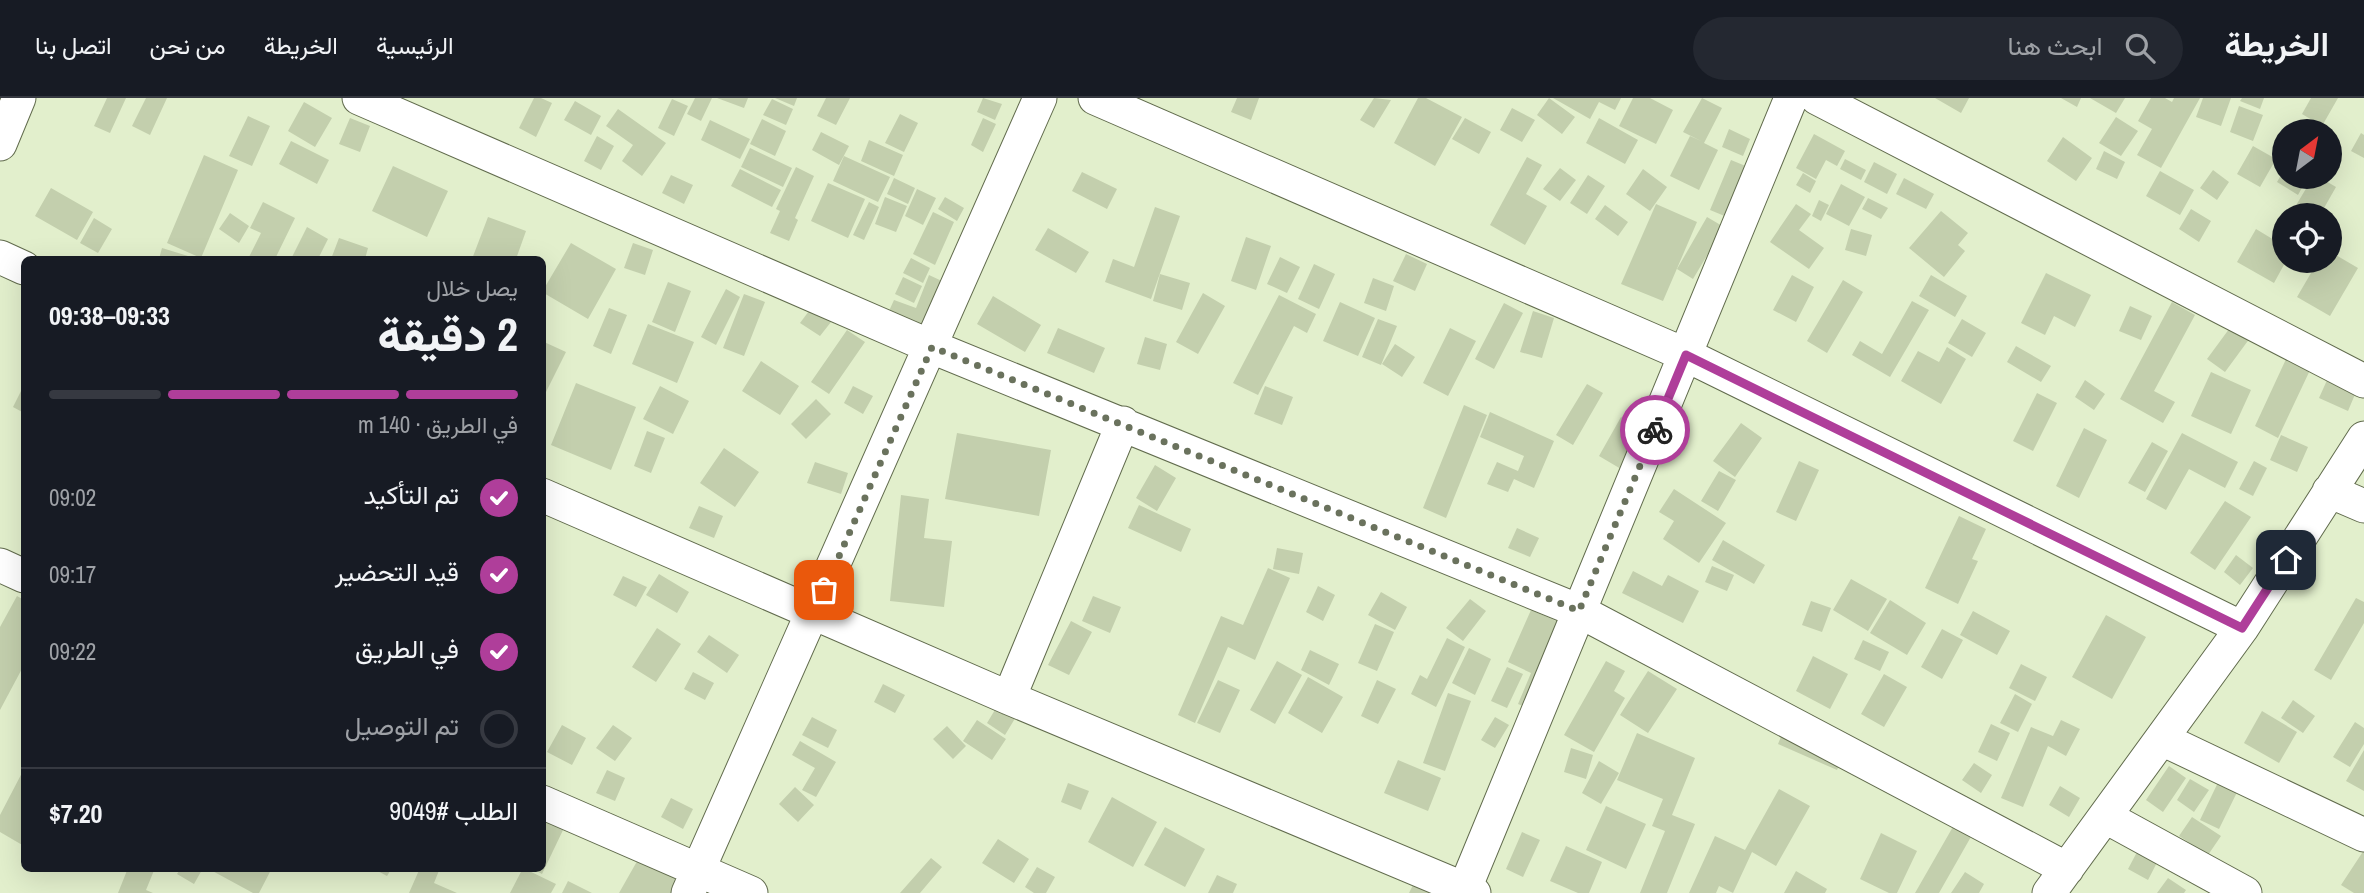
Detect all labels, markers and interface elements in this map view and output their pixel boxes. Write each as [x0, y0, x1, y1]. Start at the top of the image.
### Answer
search box [1693, 17, 2183, 80]
text: الخريطة [2225, 22, 2329, 66]
text: ابحث هنا [2007, 28, 2103, 63]
text: اتصل بنا [35, 29, 112, 61]
text: من نحن [150, 29, 226, 61]
text: الخريطة [264, 29, 338, 61]
text: الرئيسية [376, 29, 453, 61]
icon: search [2121, 29, 2159, 67]
north arrow [2272, 119, 2342, 189]
map controls [2272, 119, 2342, 273]
button: locate [2272, 203, 2342, 273]
text: يصل خلال [426, 272, 518, 303]
text: 09:33–09:38 [49, 298, 170, 333]
text: 2 دقيقة [378, 303, 518, 365]
courier [1620, 395, 1690, 465]
text: في الطريق · 140 m [358, 409, 518, 440]
icon: bike [1636, 411, 1674, 449]
text: تم التأكيد [364, 477, 459, 512]
icon: check [480, 479, 518, 517]
text: 09:02 [49, 482, 96, 513]
pin [2256, 530, 2316, 590]
icon: home [2267, 541, 2305, 579]
text: قيد التحضير [335, 554, 459, 589]
icon: check [480, 556, 518, 594]
text: 09:17 [49, 559, 96, 590]
pin [794, 560, 854, 620]
icon: bag [805, 571, 843, 609]
text: في الطريق [355, 631, 459, 666]
icon: check [480, 633, 518, 671]
text: 09:22 [49, 636, 96, 667]
text: تم التوصيل [345, 708, 459, 743]
text: الطلب #9049 [389, 793, 518, 828]
text: $7.20 [49, 796, 102, 831]

